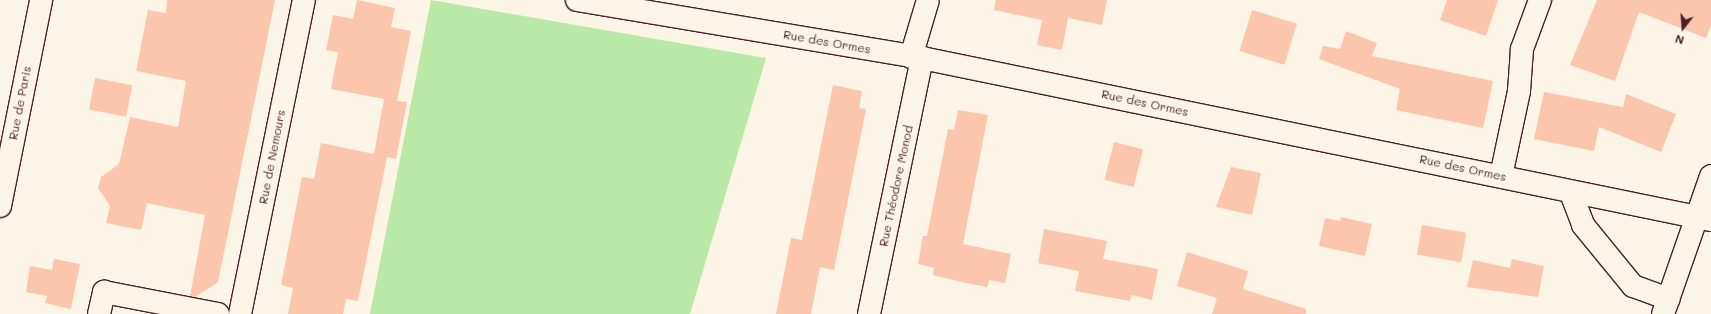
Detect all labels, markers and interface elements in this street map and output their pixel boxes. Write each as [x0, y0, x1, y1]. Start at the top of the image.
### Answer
north arrow [1663, 8, 1703, 48]
street label: Rue des Ormes [782, 27, 872, 57]
text: N [1673, 32, 1686, 48]
street label: Rue de Paris [6, 65, 34, 141]
street label: Rue des Ormes [1100, 87, 1190, 119]
street label: Rue de Nemours [256, 109, 288, 205]
street label: Rue Théodore Monod [876, 124, 916, 248]
street label: Rue des Ormes [1418, 152, 1508, 184]

